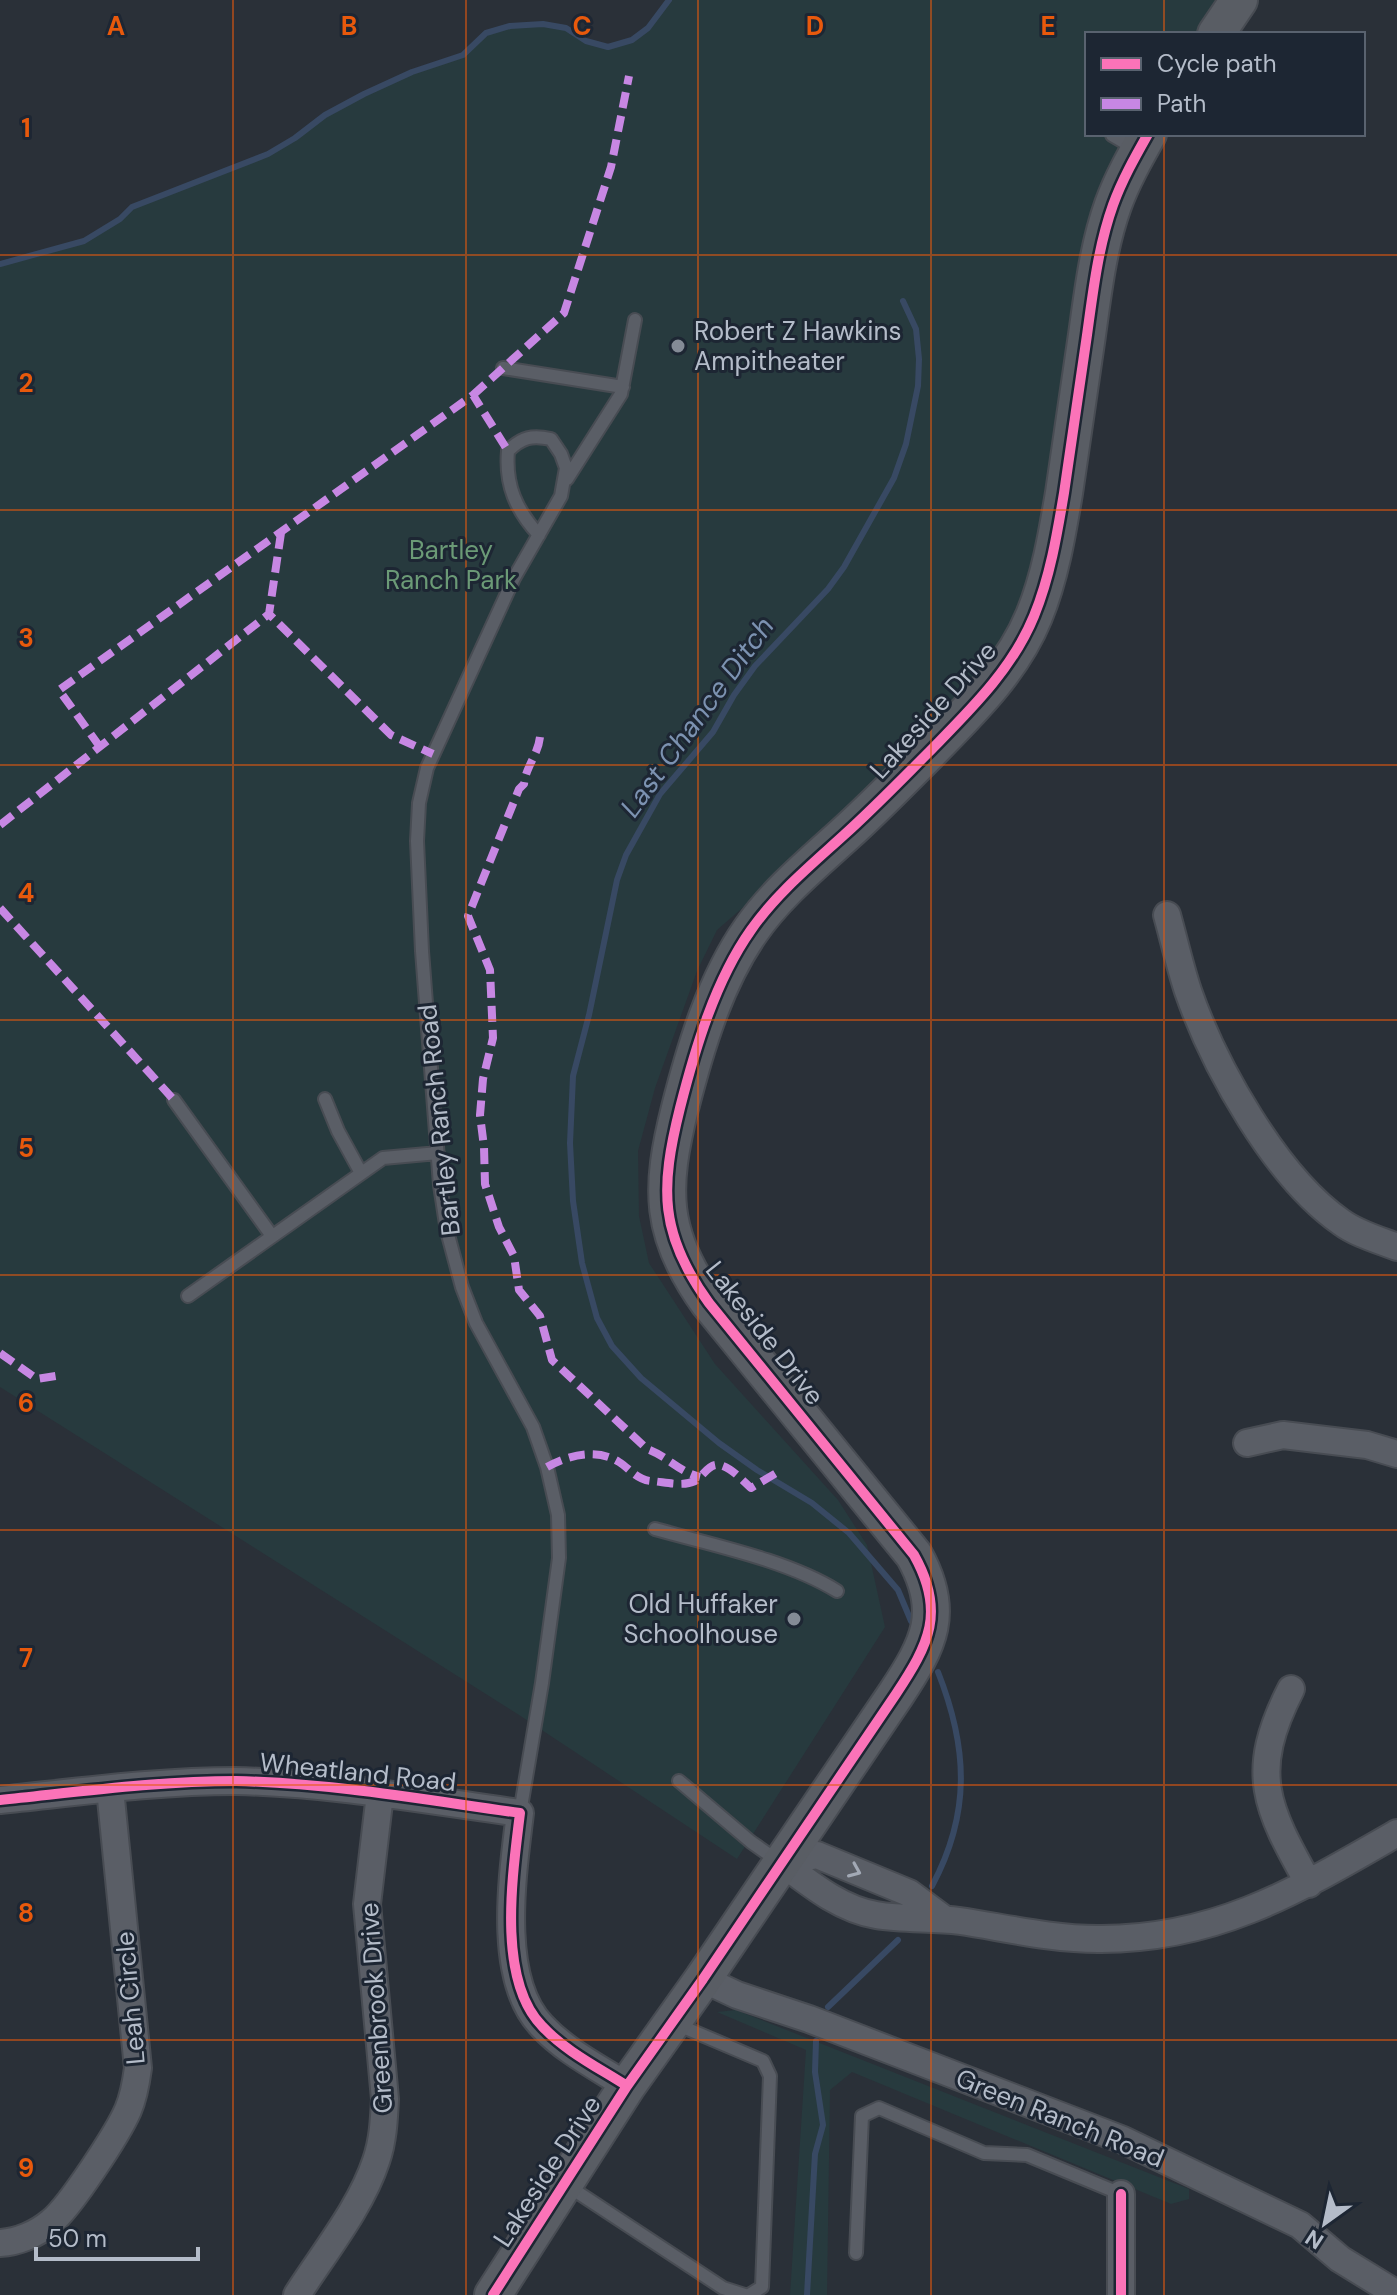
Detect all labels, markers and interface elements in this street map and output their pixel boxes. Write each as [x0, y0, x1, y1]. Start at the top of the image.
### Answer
text: A [107, 9, 125, 43]
text: B [341, 9, 357, 43]
text: C [572, 9, 592, 43]
text: D [806, 9, 824, 43]
text: E [1040, 9, 1056, 43]
legend [1085, 32, 1365, 136]
text: Cycle path [1157, 48, 1276, 79]
text: Path [1157, 88, 1206, 119]
text: 1 [21, 111, 31, 145]
place label: Robert Z Hawkins Ampitheater [694, 314, 902, 378]
marker: Robert Z Hawkins Ampitheater [669, 337, 687, 355]
text: 2 [18, 366, 34, 400]
park label: Bartley Ranch Park [385, 533, 517, 597]
water label: Last Chance Ditch [612, 609, 782, 825]
text: 3 [18, 621, 34, 655]
street label: Lakeside Drive [862, 634, 1004, 786]
text: 4 [18, 876, 34, 910]
street label: Bartley Ranch Road [410, 1003, 468, 1237]
text: 5 [18, 1131, 34, 1165]
street label: Lakeside Drive [698, 1254, 832, 1412]
text: 6 [18, 1386, 34, 1420]
place label: Old Huffaker Schoolhouse [623, 1587, 778, 1651]
marker: Old Huffaker Schoolhouse [785, 1610, 803, 1628]
text: 7 [19, 1641, 33, 1675]
street label: Wheatland Road [258, 1745, 458, 1799]
one-way arrow [847, 1861, 862, 1877]
text: 8 [18, 1896, 34, 1930]
street label: Greenbrook Drive [352, 1902, 400, 2114]
street label: Leah Circle [107, 1930, 153, 2066]
street label: Green Ranch Road [951, 2061, 1169, 2175]
street label: Lakeside Drive [485, 2089, 609, 2253]
text: 9 [18, 2151, 34, 2185]
north arrow [1285, 2183, 1365, 2263]
scale bar [36, 2211, 198, 2261]
text: 50 m [48, 2223, 107, 2254]
text: N [1300, 2223, 1329, 2256]

